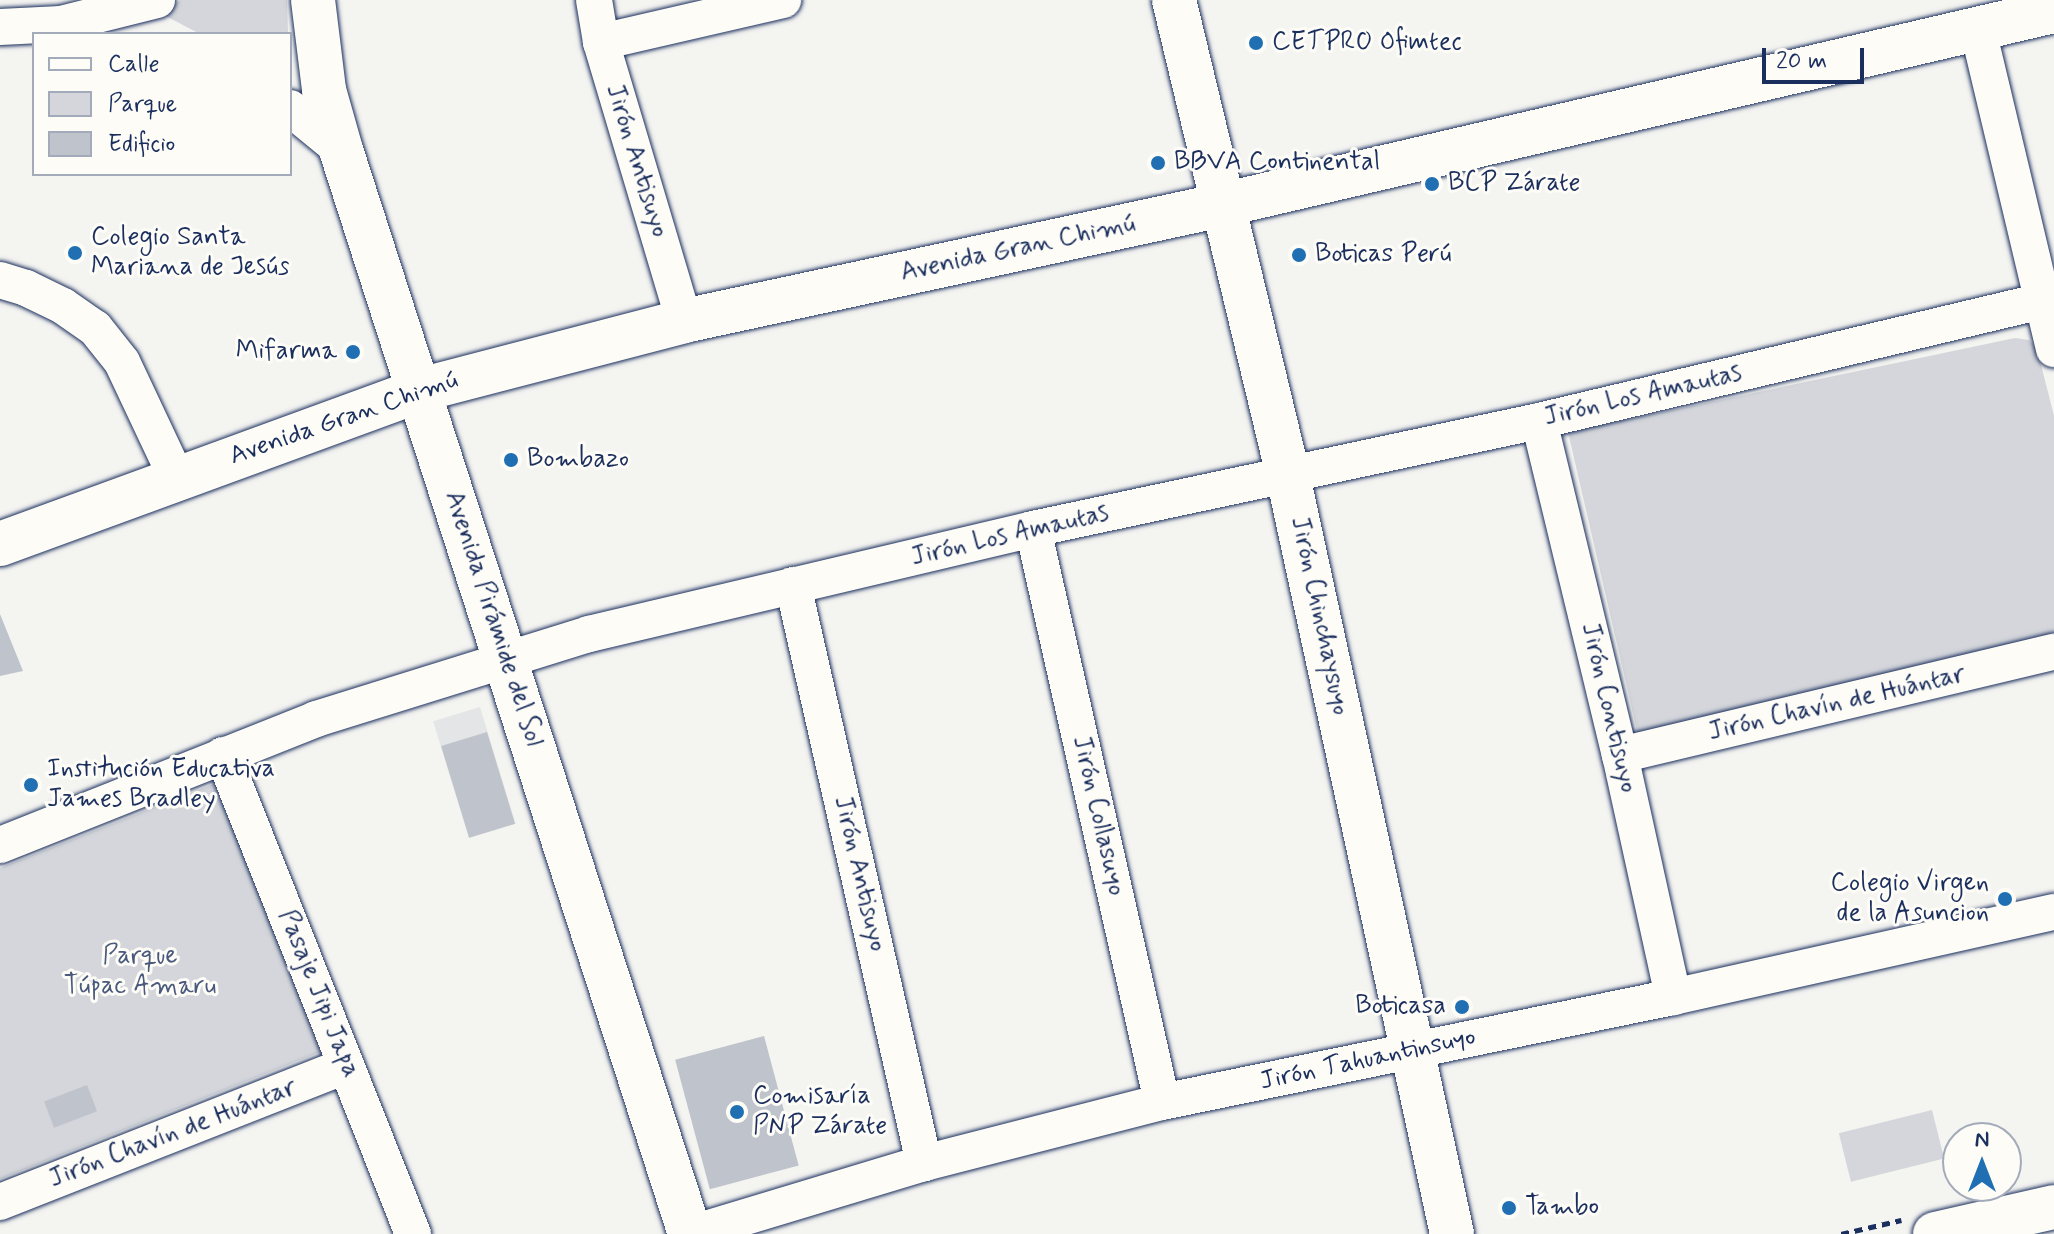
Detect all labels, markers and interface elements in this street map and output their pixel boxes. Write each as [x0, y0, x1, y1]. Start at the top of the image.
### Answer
place label: CETPRO Ofimtec [1272, 27, 1463, 59]
legend [32, 32, 292, 176]
scale bar [1766, 32, 1868, 82]
marker: CETPRO Ofimtec [1247, 34, 1265, 52]
text: 20 m [1776, 46, 1827, 77]
text: Calle [108, 49, 160, 80]
street label: Jirón Antisuyo [598, 81, 674, 241]
text: Parque [108, 89, 177, 120]
text: Edificio [108, 129, 175, 160]
place label: BBVA Continental [1174, 147, 1381, 179]
marker: BBVA Continental [1149, 154, 1167, 172]
place label: BCP Zárate [1448, 168, 1580, 200]
marker: BCP Zárate [1423, 175, 1441, 193]
street label: Avenida Gran Chimú [897, 209, 1139, 289]
place label: Colegio Santa Mariana de Jesús [91, 222, 295, 284]
place label: Boticas Perú [1315, 239, 1449, 271]
marker: Colegio Santa Mariana de Jesús [66, 244, 84, 262]
marker: Boticas Perú [1290, 246, 1308, 264]
place label: Mifarma [236, 336, 337, 368]
marker: Mifarma [344, 343, 362, 361]
street label: Jirón Los Amautas [1539, 358, 1747, 434]
street label: Avenida Gran Chimú [225, 365, 463, 473]
place label: Bombazo [527, 444, 629, 476]
marker: Bombazo [502, 451, 520, 469]
street label: Avenida Pirámide del Sol [437, 488, 549, 750]
street label: Jirón Los Amautas [906, 498, 1114, 574]
street label: Jirón Chinchaysuyo [1281, 508, 1357, 724]
street label: Jirón Contisuyo [1574, 621, 1642, 795]
street label: Jirón Chavín de Huántar [1703, 659, 1971, 749]
street label: Jirón Collasuyo [1064, 731, 1132, 901]
place label: Institución Educativa James Bradley [47, 754, 275, 816]
marker: Institución Educativa James Bradley [22, 776, 40, 794]
street label: Jirón Antisuyo [826, 794, 892, 954]
place label: Colegio Virgen de la Asuncion [1832, 868, 1989, 930]
marker: Colegio Virgen de la Asuncion [1996, 890, 2014, 908]
street label: Pasaje Jipi Japa [271, 907, 365, 1081]
park label: Parque Túpac Amaru [68, 941, 212, 1002]
place label: Boticasa [1355, 991, 1446, 1023]
marker: Boticasa [1453, 998, 1471, 1016]
street label: Jirón Tahuantinsuyo [1256, 1022, 1480, 1098]
street label: Jirón Chavín de Huántar [43, 1072, 303, 1196]
place label: Comisaría PNP Zárate [753, 1081, 887, 1142]
marker: Comisaría PNP Zárate [728, 1103, 746, 1121]
north arrow [1942, 1122, 2022, 1202]
text: N [1975, 1126, 1989, 1154]
place label: Tambo [1525, 1192, 1599, 1224]
marker: Tambo [1500, 1199, 1518, 1217]

